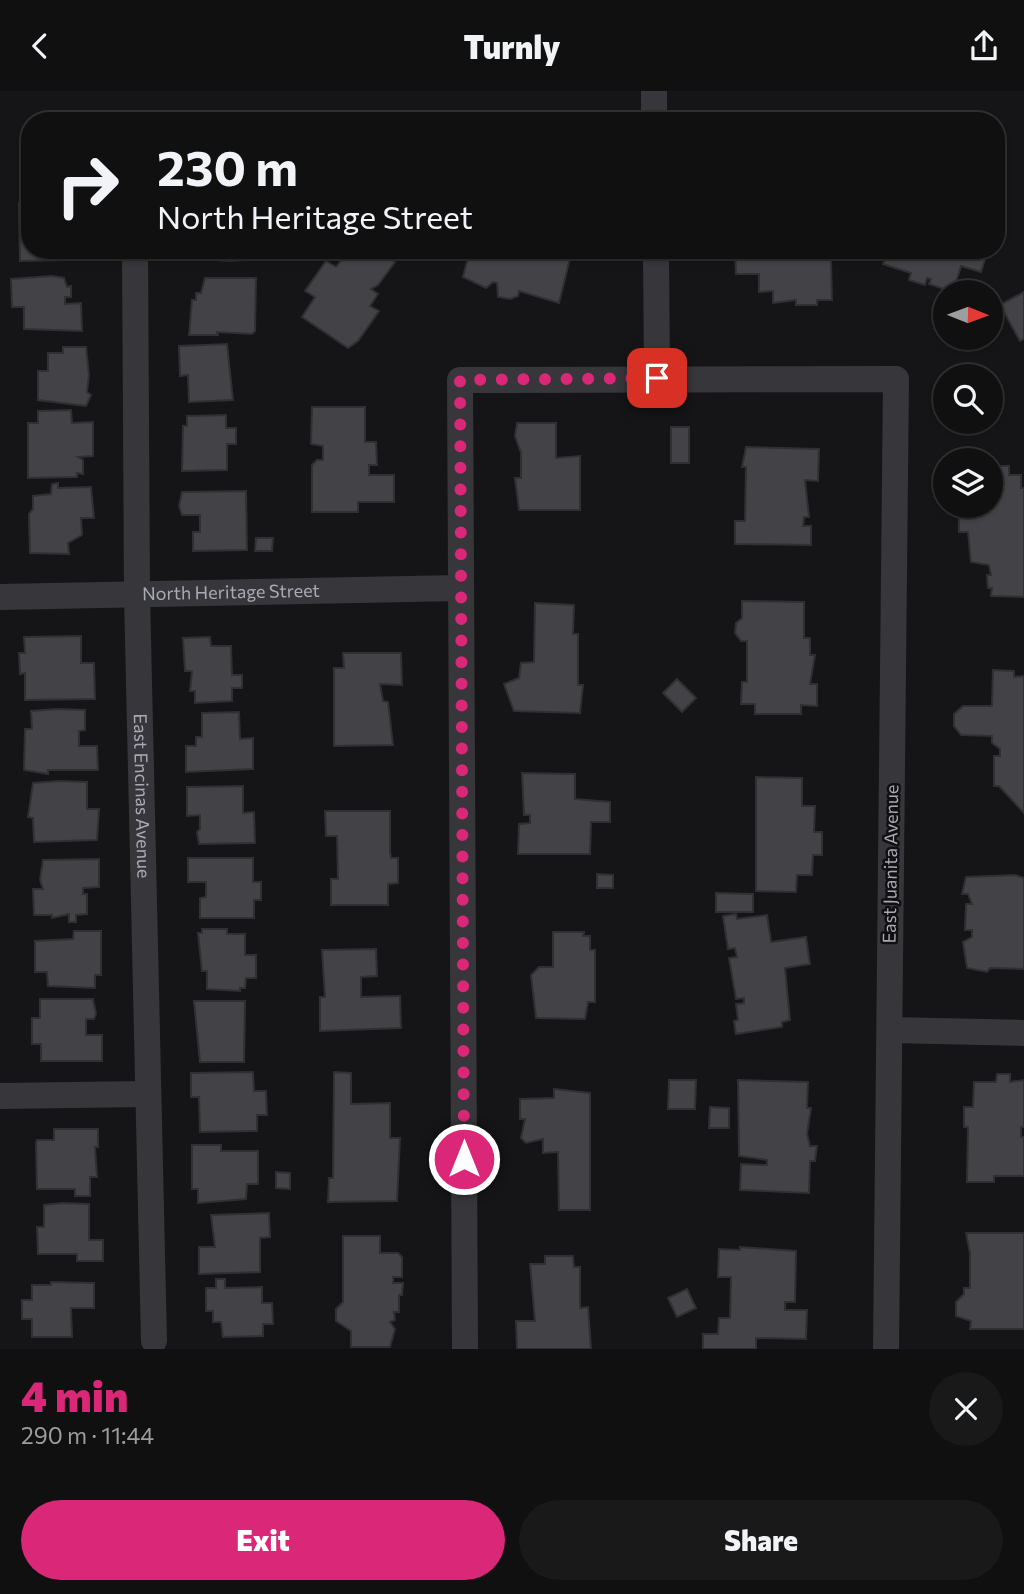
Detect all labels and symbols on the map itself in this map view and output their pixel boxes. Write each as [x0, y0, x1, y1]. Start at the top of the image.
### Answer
north arrow [933, 280, 1003, 350]
pin [627, 348, 687, 408]
street label: North Heritage Street [142, 579, 320, 604]
street label: East Encinas Avenue [130, 713, 155, 879]
street label: East Juanita Avenue [878, 784, 902, 944]
position arrow [427, 1122, 501, 1196]

